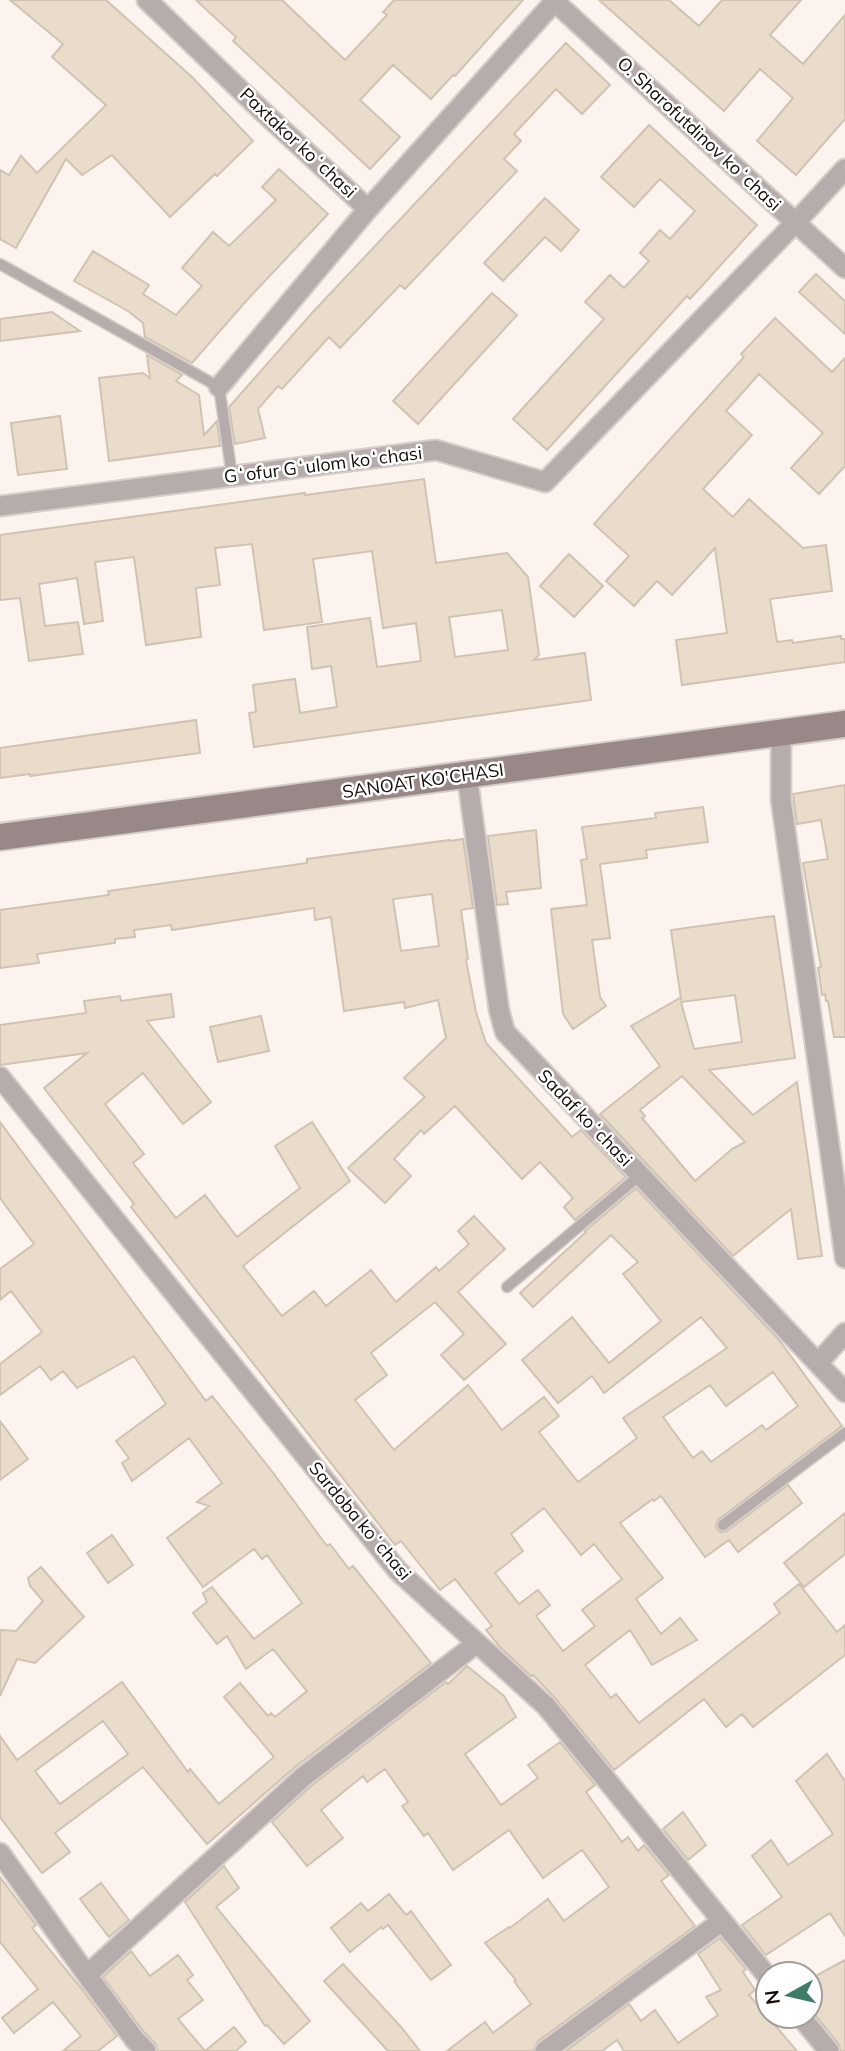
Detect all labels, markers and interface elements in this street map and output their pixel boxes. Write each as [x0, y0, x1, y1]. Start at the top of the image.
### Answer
street label: O. Sharofutdinov koʻchasi [613, 52, 786, 216]
street label: Paxtakor koʻchasi [235, 83, 361, 203]
street label: Gʻofur Gʻulom koʻchasi [223, 441, 423, 488]
street label: SANOAT KO'CHASI [341, 758, 505, 803]
street label: Sadaf koʻchasi [533, 1064, 637, 1171]
street label: Sardoba koʻchasi [304, 1457, 417, 1585]
north arrow [754, 1960, 824, 2030]
text: N [759, 1989, 785, 2006]

